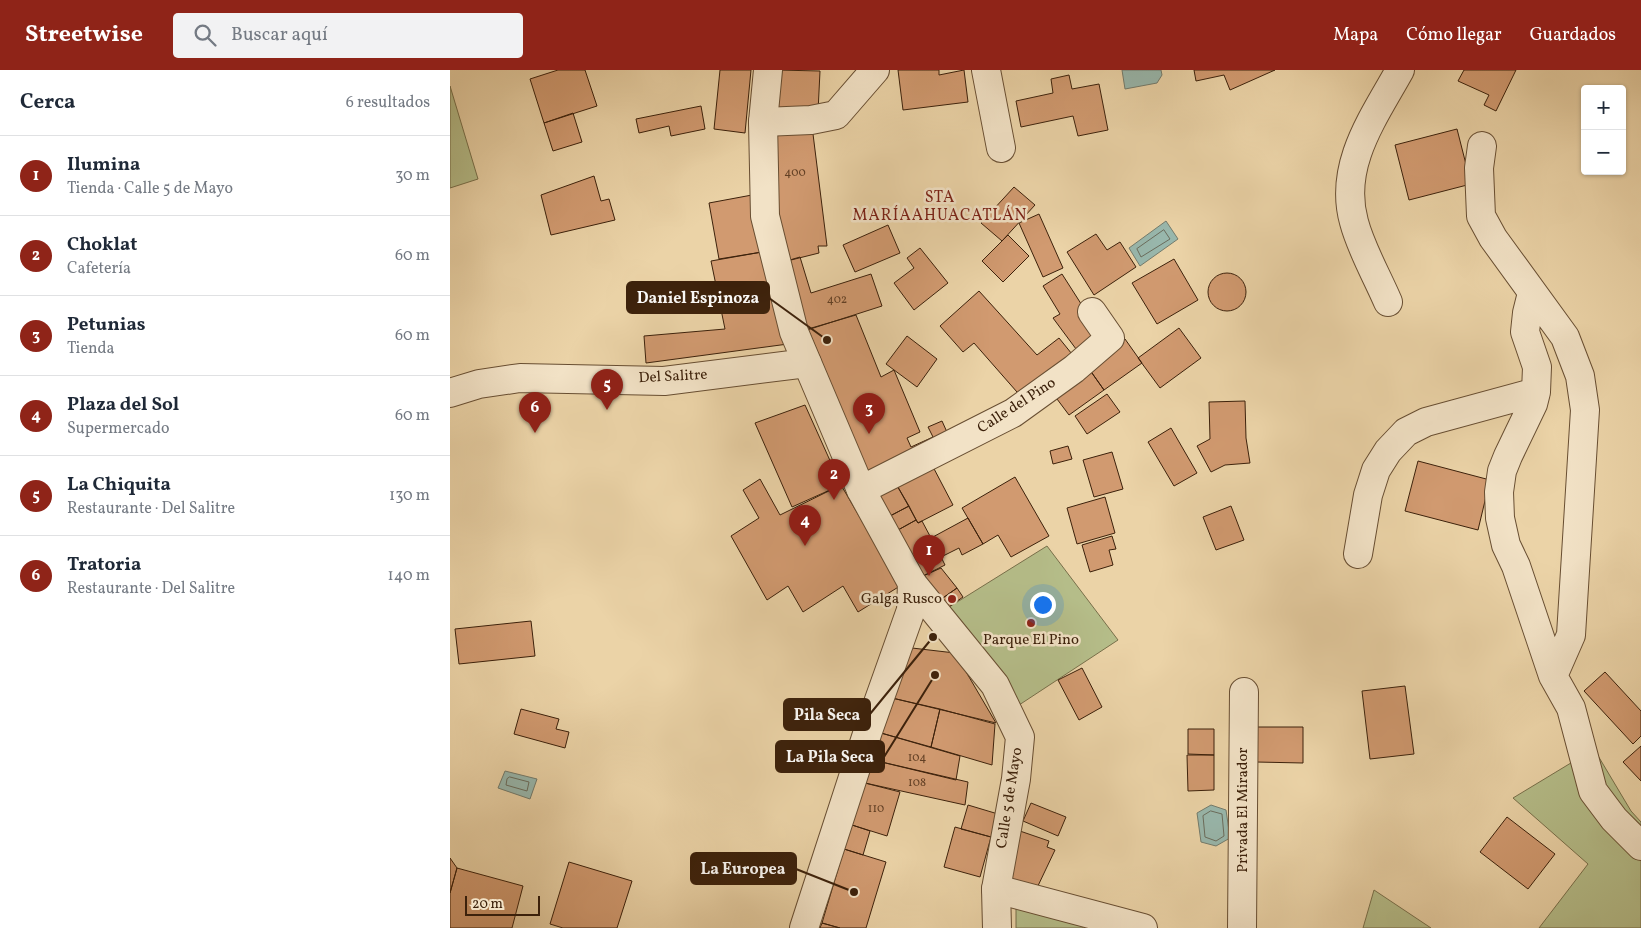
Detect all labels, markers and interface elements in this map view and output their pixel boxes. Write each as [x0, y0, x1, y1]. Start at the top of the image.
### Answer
search box [173, 13, 523, 58]
text: Streetwise [25, 18, 143, 52]
icon: search [191, 21, 219, 49]
text: Buscar aquí [231, 22, 328, 48]
text: Mapa [1333, 23, 1378, 48]
text: Cómo llegar [1406, 23, 1502, 48]
text: Guardados [1530, 23, 1616, 48]
map controls [1581, 85, 1626, 175]
button: + [1581, 85, 1626, 130]
text: Cerca [20, 88, 75, 117]
text: 6 resultados [346, 92, 430, 114]
button: − [1581, 130, 1626, 175]
text: Ilumina [67, 152, 140, 178]
text: 1 [33, 165, 39, 187]
text: 30 m [395, 165, 430, 187]
house number: 400 [784, 165, 806, 181]
text: Tienda · Calle 5 de Mayo [67, 178, 233, 200]
district label: STA MARÍAAHUACATLÁN [853, 187, 1027, 227]
text: Choklat [67, 232, 137, 258]
text: 2 [32, 245, 40, 267]
text: 60 m [395, 245, 430, 267]
text: Cafetería [67, 258, 131, 280]
callout: Daniel Espinoza [627, 282, 769, 313]
text: Daniel Espinoza [637, 288, 760, 310]
house number: 402 [827, 292, 847, 308]
text: Petunias [67, 312, 146, 338]
text: 3 [32, 325, 40, 347]
text: 60 m [395, 325, 430, 347]
text: Tienda [67, 338, 115, 360]
street label: Del Salitre [638, 365, 708, 389]
pin: 5 [591, 369, 623, 410]
street label: Calle del Pino [974, 373, 1060, 439]
text: Plaza del Sol [67, 392, 179, 418]
pin: 6 [519, 392, 551, 433]
pin: 3 [853, 393, 885, 434]
text: 4 [31, 405, 41, 427]
text: 60 m [395, 405, 430, 427]
text: Supermercado [67, 418, 169, 440]
pin: 2 [818, 459, 850, 500]
text: La Chiquita [67, 472, 171, 498]
text: 5 [32, 485, 40, 507]
text: 130 m [389, 485, 430, 507]
text: Restaurante · Del Salitre [67, 498, 235, 520]
pin: 4 [789, 505, 821, 546]
pin: 1 [913, 535, 945, 576]
text: Tratoria [67, 552, 141, 578]
text: 6 [32, 565, 40, 587]
text: 140 m [388, 565, 430, 587]
text: Restaurante · Del Salitre [67, 578, 235, 600]
place label: Galga Rusco [861, 589, 942, 610]
your location [1030, 592, 1056, 618]
marker: Galga Rusco [946, 593, 958, 605]
marker: Parque El Pino [1025, 617, 1037, 629]
place label: Parque El Pino [983, 630, 1079, 651]
callout: Pila Seca [784, 699, 870, 730]
text: Pila Seca [794, 705, 861, 727]
callout: La Pila Seca [776, 741, 884, 772]
street label: Calle 5 de Mayo [992, 746, 1028, 850]
text: La Pila Seca [786, 747, 874, 769]
street label: Privada El Mirador [1233, 747, 1254, 873]
house number: 104 [908, 750, 926, 766]
house number: 108 [908, 775, 926, 791]
house number: 110 [868, 801, 884, 817]
callout: La Europea [691, 853, 796, 884]
text: La Europea [701, 859, 786, 881]
scale bar [465, 893, 540, 916]
text: 20 m [472, 895, 503, 914]

